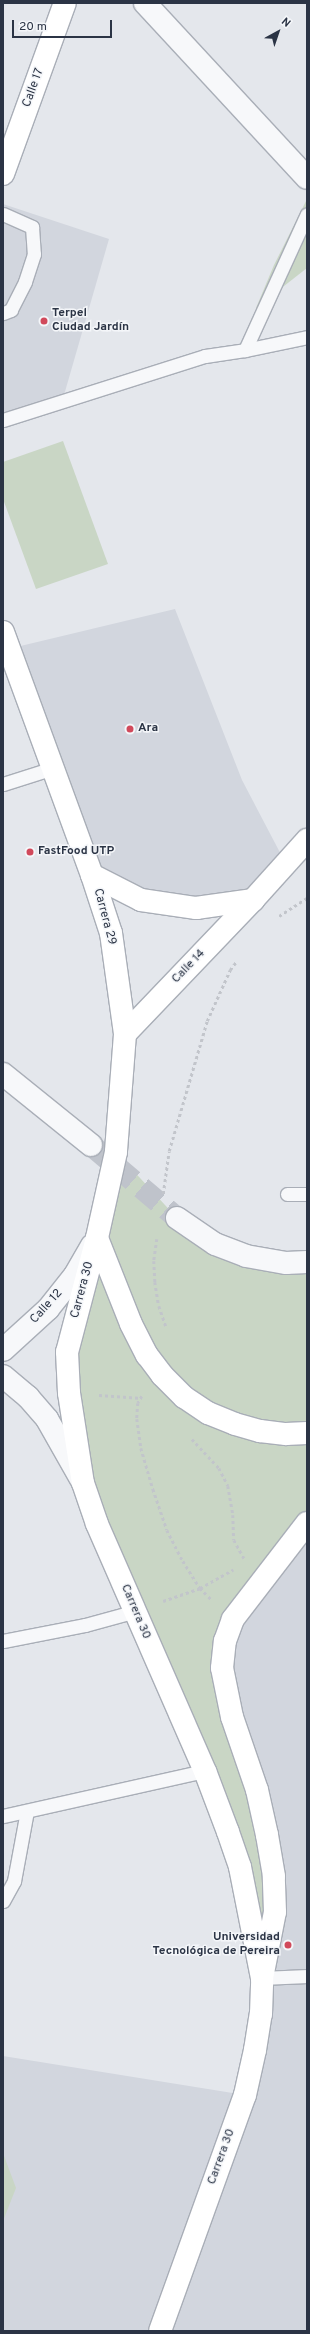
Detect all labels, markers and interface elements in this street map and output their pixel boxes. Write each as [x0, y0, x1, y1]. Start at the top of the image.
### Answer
scale bar [14, 12, 114, 38]
north arrow [258, 12, 298, 52]
text: N [278, 15, 293, 31]
text: 20 m [19, 19, 47, 35]
street label: Calle 17 [20, 67, 48, 109]
place label: Terpel Ciudad Jardín [52, 307, 129, 335]
marker: Terpel Ciudad Jardín [39, 316, 49, 326]
place label: Ara [138, 722, 158, 736]
marker: Ara [125, 724, 135, 734]
place label: FastFood UTP [38, 845, 114, 859]
marker: FastFood UTP [25, 847, 35, 857]
street label: Carrera 29 [90, 887, 118, 947]
street label: Calle 14 [169, 947, 209, 987]
street label: Carrera 30 [69, 1260, 97, 1320]
street label: Calle 12 [28, 1287, 66, 1327]
street label: Carrera 30 [117, 1582, 153, 1642]
place label: Universidad Tecnológica de Pereira [153, 1931, 280, 1959]
marker: Universidad Tecnológica de Pereira [283, 1940, 293, 1950]
street label: Carrera 30 [205, 2127, 239, 2187]

